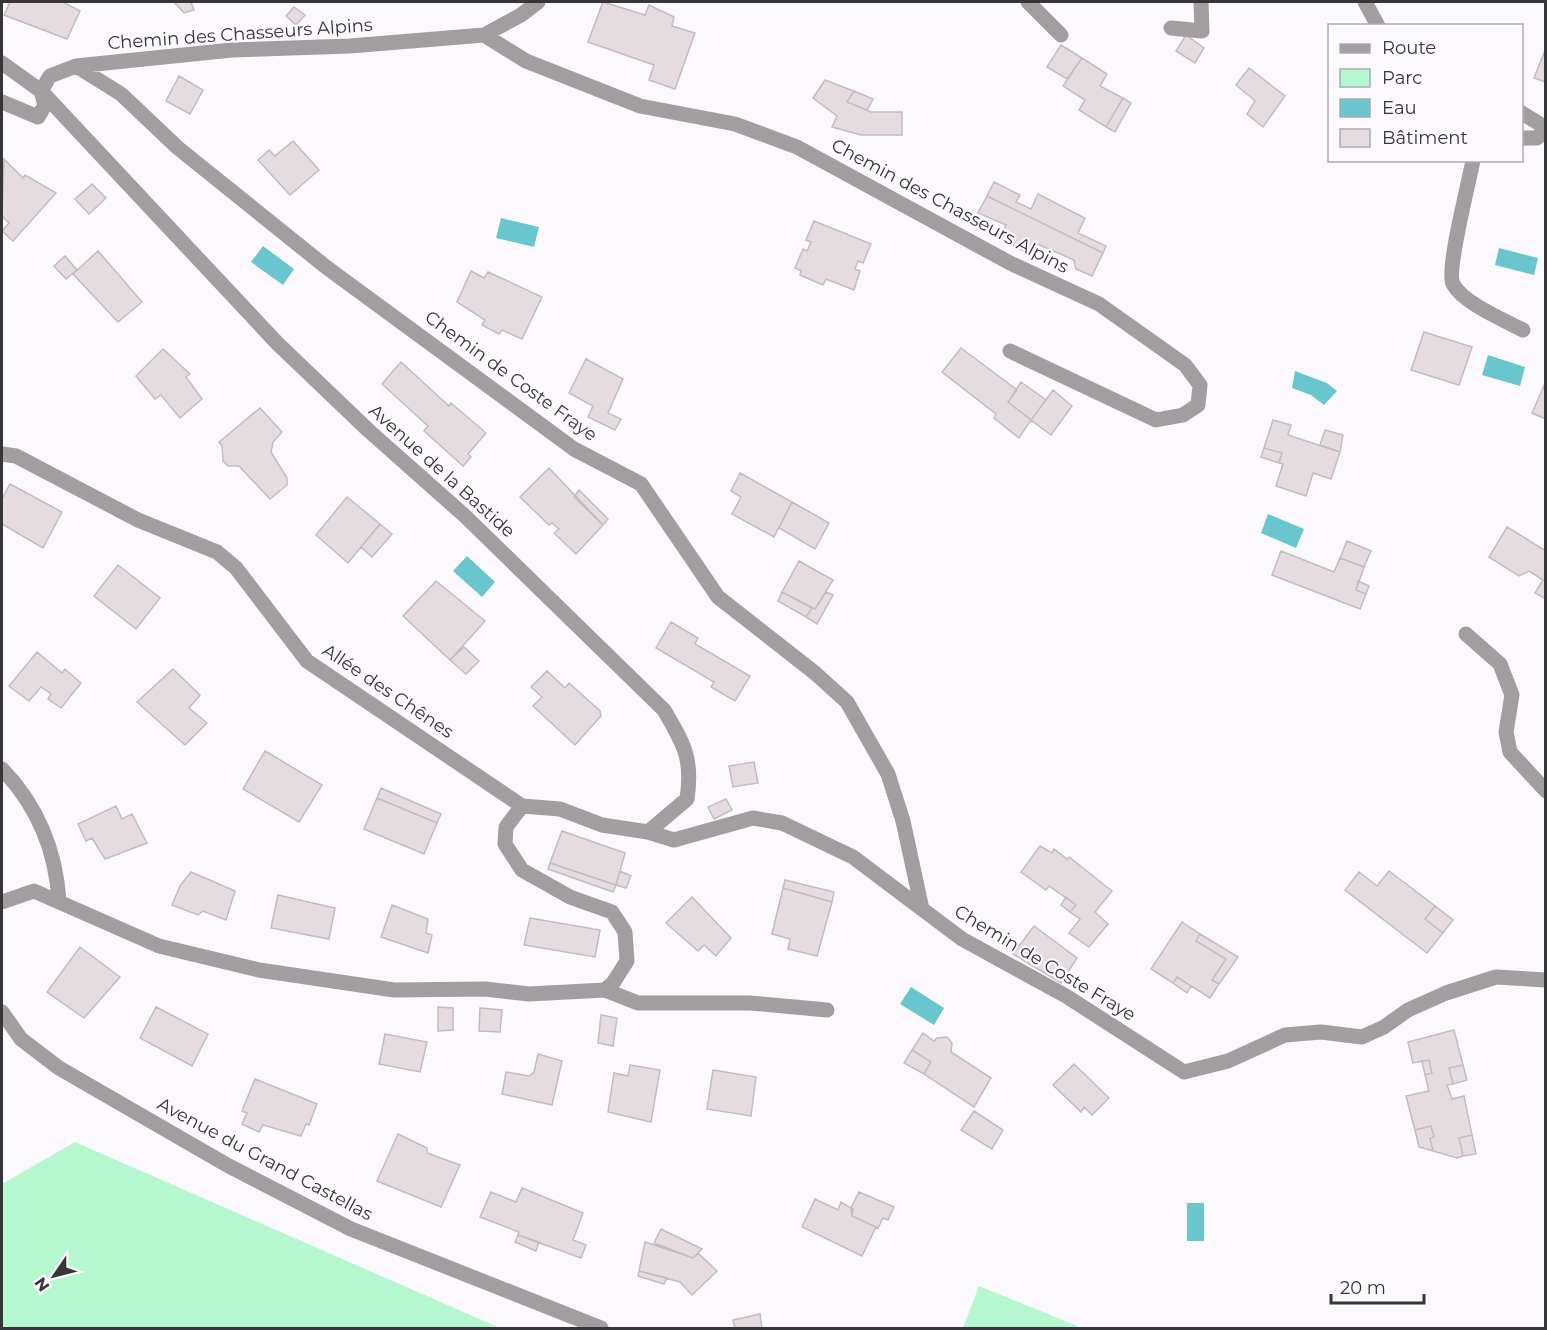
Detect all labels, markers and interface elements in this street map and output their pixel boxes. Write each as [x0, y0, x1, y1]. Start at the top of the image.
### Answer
street label: Chemin des Chasseurs Alpins [107, 14, 374, 54]
legend [1328, 24, 1523, 162]
text: Route [1382, 37, 1436, 59]
text: Parc [1382, 67, 1422, 89]
text: Eau [1382, 97, 1417, 119]
text: Bâtiment [1382, 127, 1468, 149]
street label: Chemin des Chasseurs Alpins [828, 134, 1073, 278]
street label: Chemin de Coste Fraye [421, 306, 602, 446]
street label: Avenue de la Bastide [364, 400, 520, 542]
street label: Allée des Chênes [318, 639, 458, 743]
street label: Chemin de Coste Fraye [950, 900, 1140, 1026]
street label: Avenue du Grand Castellas [154, 1093, 377, 1225]
north arrow [24, 1246, 84, 1306]
scale bar [1331, 1267, 1424, 1305]
text: N [31, 1274, 54, 1295]
text: 20 m [1340, 1277, 1386, 1299]

